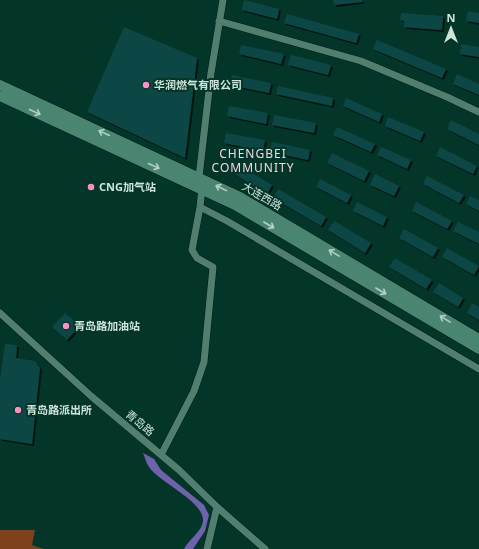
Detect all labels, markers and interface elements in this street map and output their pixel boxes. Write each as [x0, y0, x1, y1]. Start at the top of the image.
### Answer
north arrow [431, 8, 471, 48]
text: N [447, 10, 455, 25]
place label: 华润燃气有限公司 [154, 77, 242, 92]
marker: 华润燃气有限公司 [141, 80, 151, 90]
one-way arrow [29, 109, 41, 116]
one-way arrow [98, 129, 110, 136]
district label: CHENGBEI COMMUNITY [212, 145, 294, 176]
one-way arrow [147, 163, 159, 170]
street label: 大连西路 [239, 178, 285, 213]
place label: CNG加气站 [99, 179, 156, 194]
marker: CNG加气站 [86, 182, 96, 192]
one-way arrow [216, 184, 228, 191]
one-way arrow [263, 222, 275, 230]
one-way arrow [328, 248, 340, 256]
one-way arrow [375, 288, 387, 296]
one-way arrow [440, 315, 452, 323]
place label: 青岛路加油站 [74, 318, 140, 333]
marker: 青岛路加油站 [61, 321, 71, 331]
place label: 青岛路派出所 [26, 402, 92, 417]
marker: 青岛路派出所 [13, 405, 23, 415]
street label: 青岛路 [123, 406, 158, 439]

